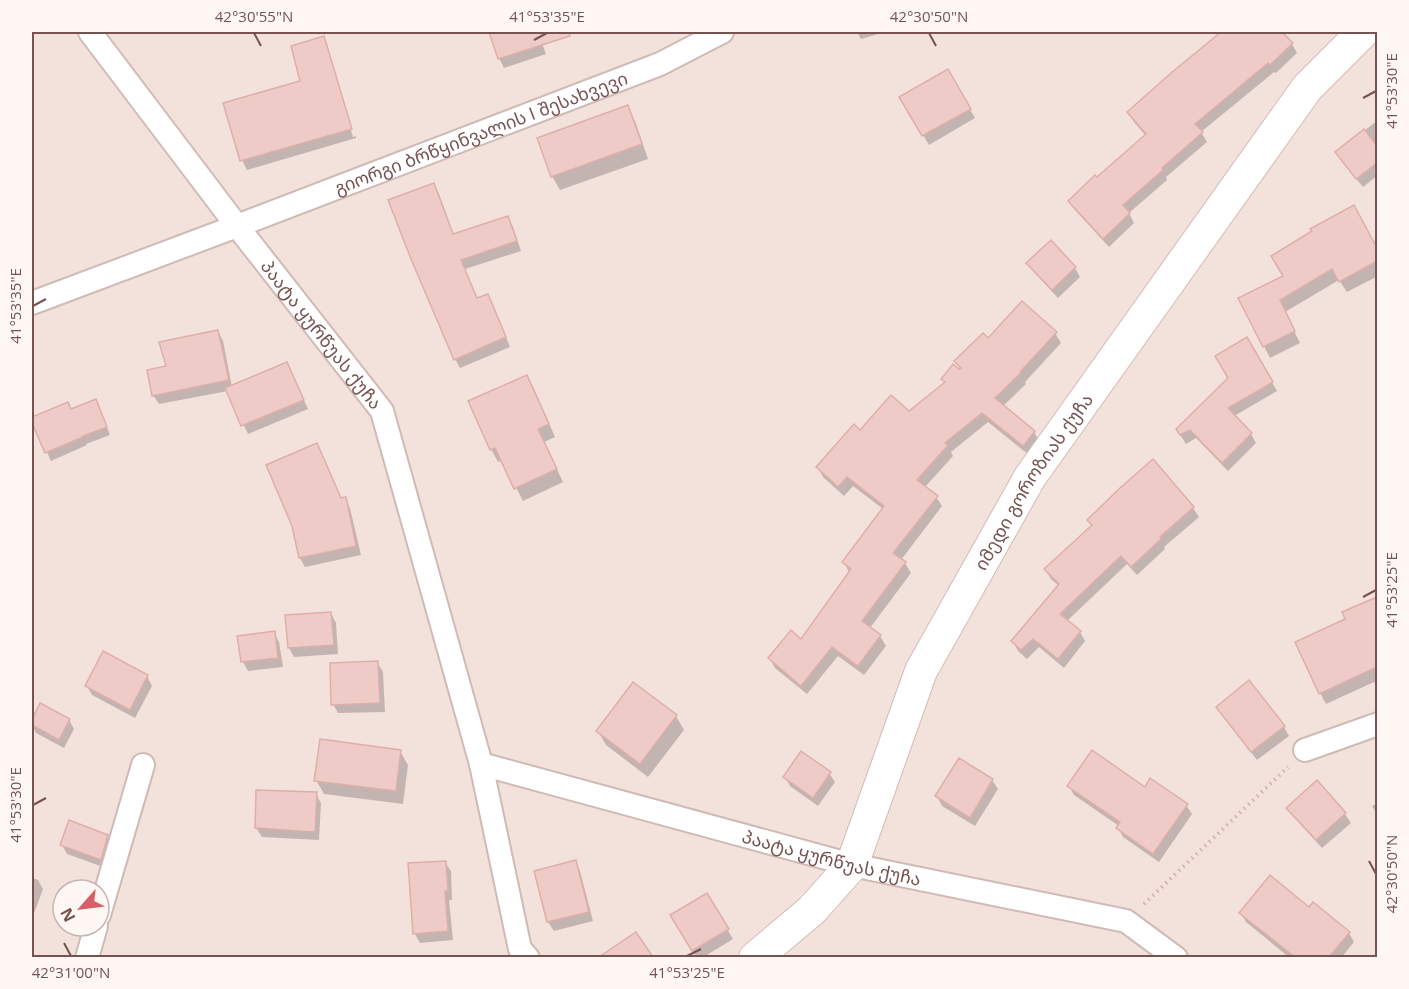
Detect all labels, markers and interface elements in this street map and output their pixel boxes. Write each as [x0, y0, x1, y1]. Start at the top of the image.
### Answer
text: 42°30'55"N [215, 6, 293, 26]
text: 41°53'35"E [509, 6, 585, 26]
text: 42°30'50"N [890, 6, 968, 26]
text: 41°53'30"E [1381, 53, 1401, 129]
street label: გიორგი ბრწყინვალის I შესახვევი [331, 66, 631, 200]
street label: პაატა ყურწუას ქუჩა [256, 255, 388, 414]
text: 41°53'35"E [5, 268, 25, 344]
street label: იმედი გოროზიას ქუჩა [968, 388, 1098, 574]
text: 41°53'25"E [1381, 552, 1401, 628]
text: 41°53'30"E [5, 767, 25, 843]
street label: პაატა ყურწუას ქუჩა [739, 824, 923, 891]
text: 42°30'50"N [1381, 835, 1401, 913]
north arrow [51, 878, 111, 938]
text: N [55, 904, 81, 926]
text: 42°31'00"N [32, 962, 110, 982]
text: 41°53'25"E [649, 962, 725, 982]

